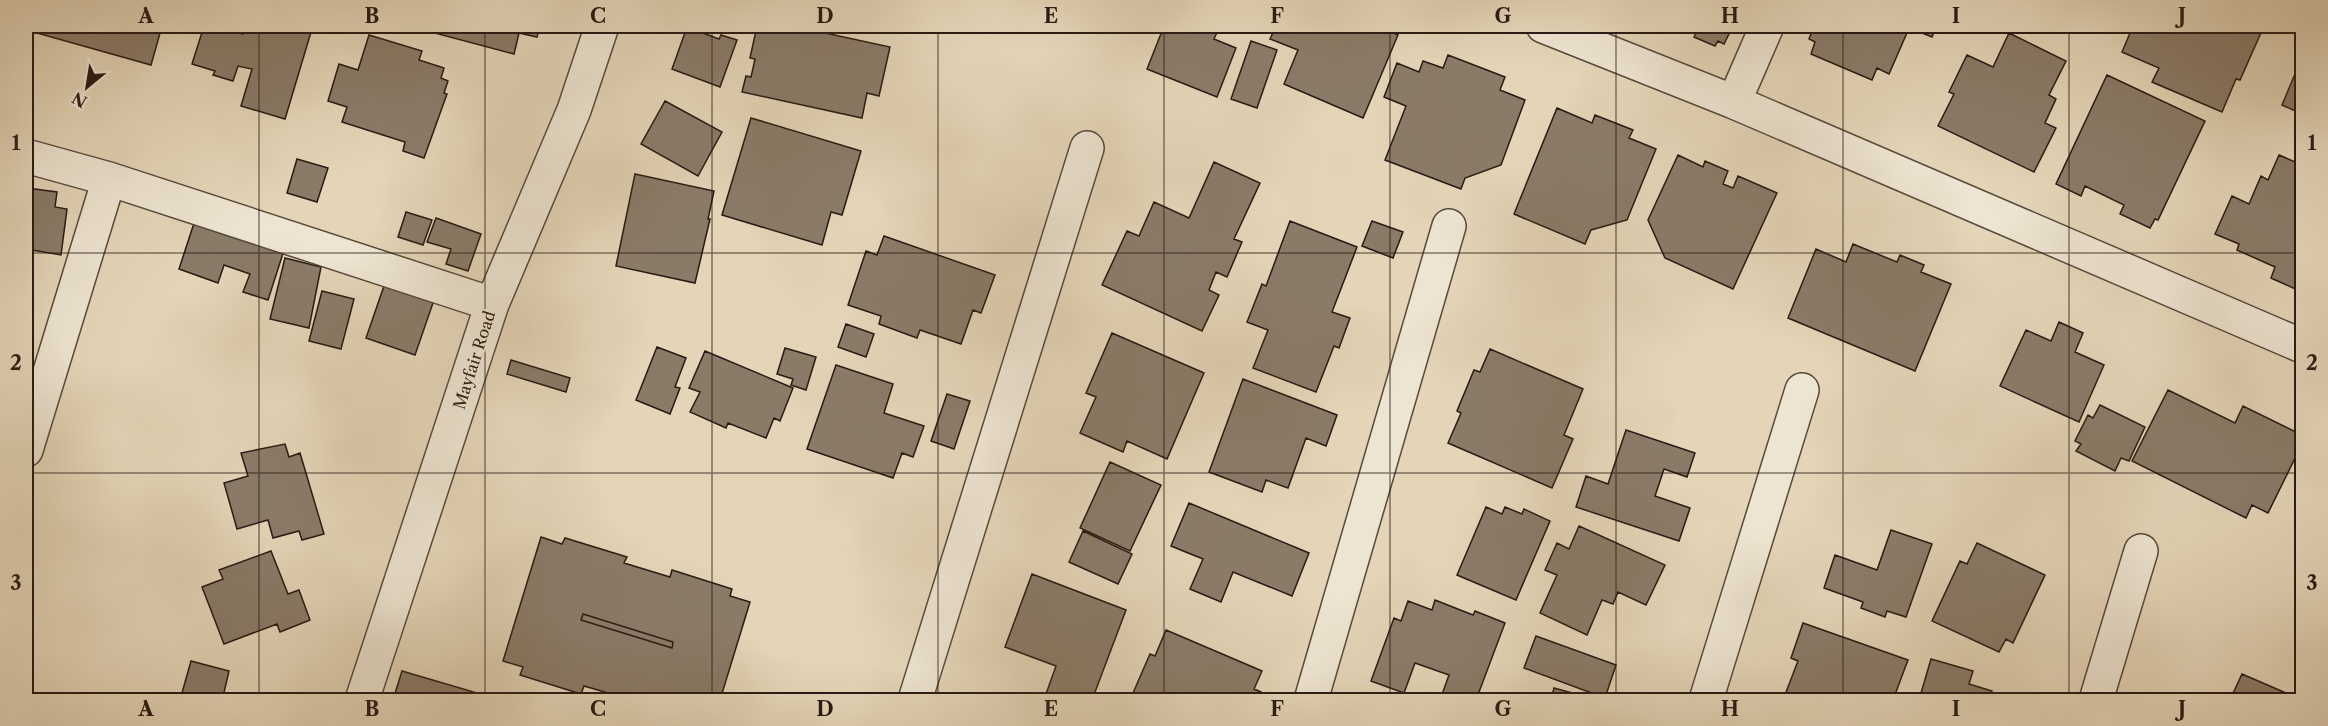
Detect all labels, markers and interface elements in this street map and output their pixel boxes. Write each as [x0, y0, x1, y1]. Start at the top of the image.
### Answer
text: A [137, 4, 154, 28]
text: B [365, 4, 380, 28]
text: C [590, 4, 606, 28]
text: D [816, 4, 834, 28]
text: E [1044, 4, 1058, 28]
text: F [1270, 4, 1284, 28]
text: G [1495, 4, 1512, 28]
text: H [1721, 4, 1739, 28]
text: I [1952, 4, 1960, 28]
text: J [2174, 4, 2186, 28]
north arrow [57, 57, 117, 117]
text: N [68, 88, 91, 112]
text: 1 [12, 131, 21, 155]
text: 1 [2308, 131, 2317, 155]
street label: Mayfair Road [449, 308, 499, 412]
text: 2 [10, 351, 22, 375]
text: 2 [2306, 351, 2318, 375]
text: 3 [10, 571, 22, 595]
text: 3 [2306, 571, 2318, 595]
text: A [137, 697, 154, 721]
text: B [365, 697, 380, 721]
text: C [590, 697, 606, 721]
text: D [816, 697, 834, 721]
text: E [1044, 697, 1058, 721]
text: F [1270, 697, 1284, 721]
text: G [1495, 697, 1512, 721]
text: H [1721, 697, 1739, 721]
text: I [1952, 697, 1960, 721]
text: J [2174, 697, 2186, 721]

